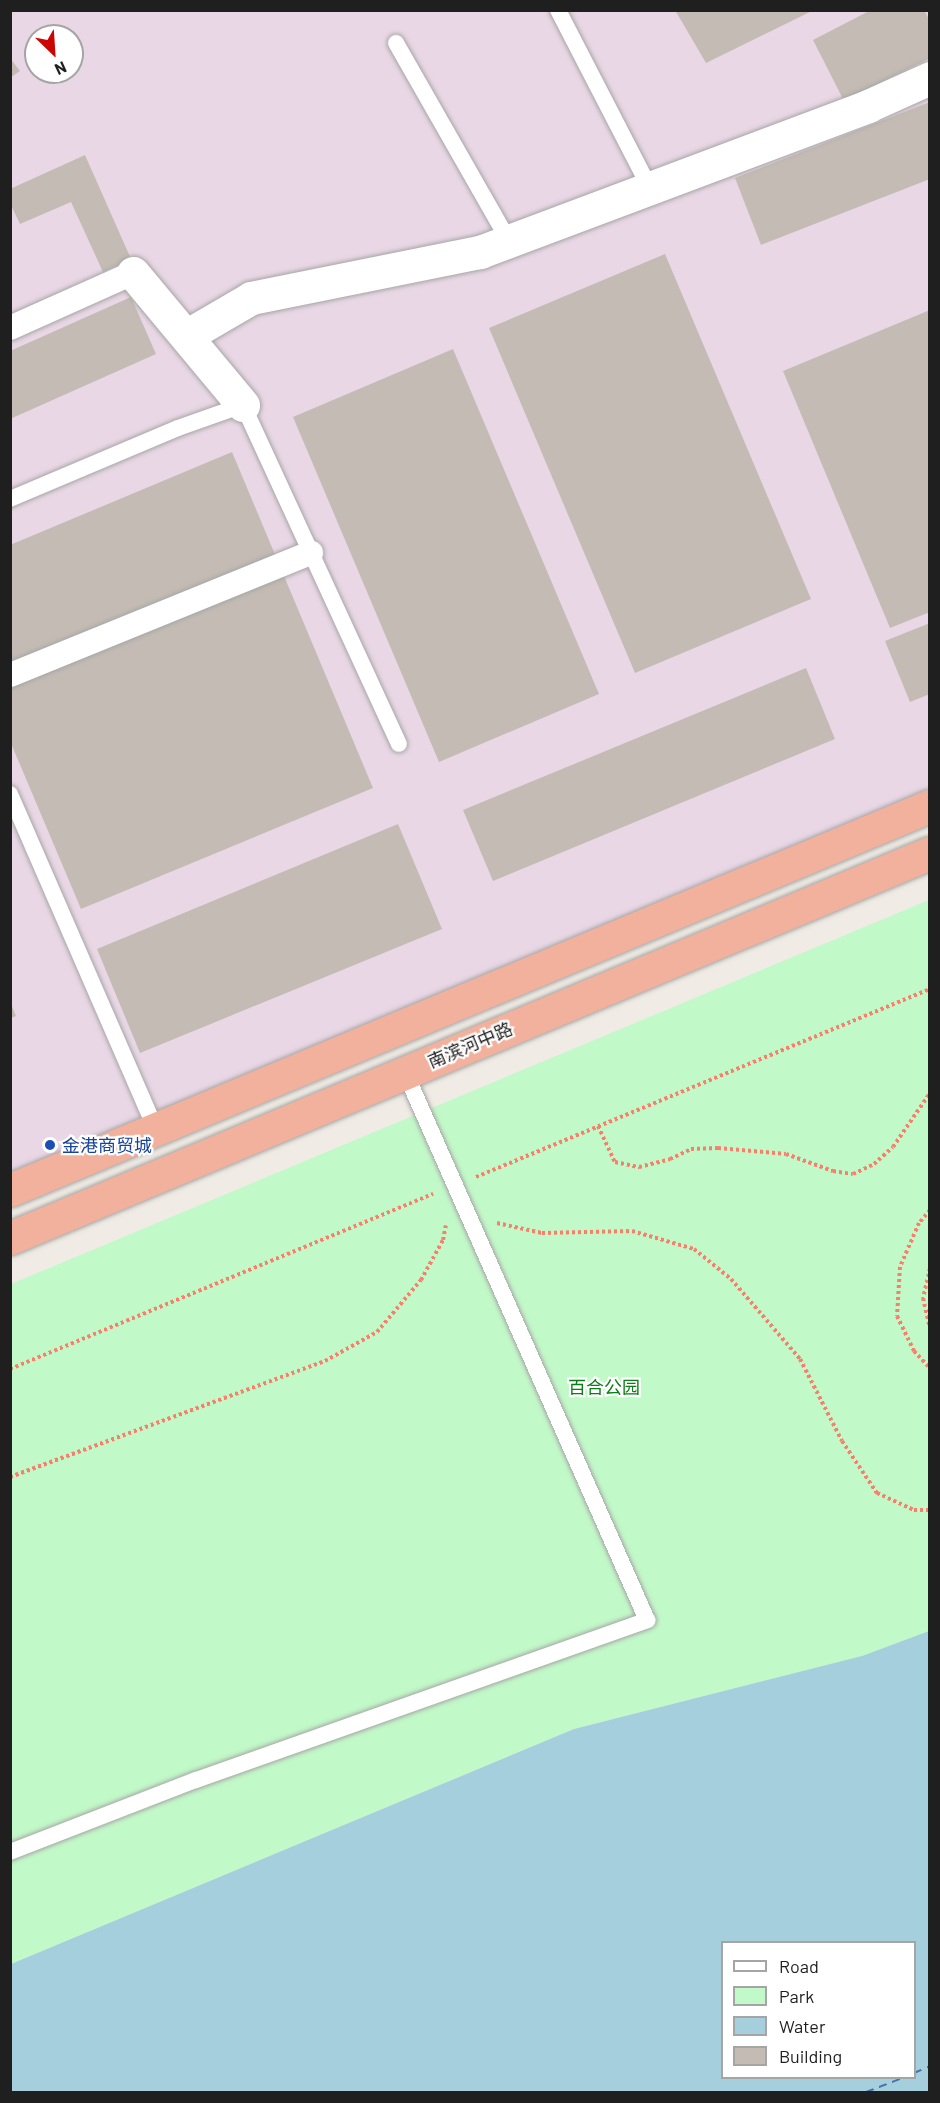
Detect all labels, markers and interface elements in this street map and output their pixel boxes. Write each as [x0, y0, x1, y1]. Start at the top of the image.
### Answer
north arrow [24, 24, 84, 84]
text: N [52, 58, 70, 80]
street label: 南滨河中路 [424, 1017, 516, 1073]
place label: 金港商贸城 [62, 1134, 152, 1156]
marker: 金港商贸城 [43, 1138, 57, 1152]
park label: 百合公园 [568, 1376, 640, 1398]
legend [721, 1941, 916, 2079]
text: Road [779, 1955, 819, 1977]
text: Park [779, 1985, 814, 2007]
text: Water [779, 2015, 826, 2037]
text: Building [779, 2045, 842, 2067]

